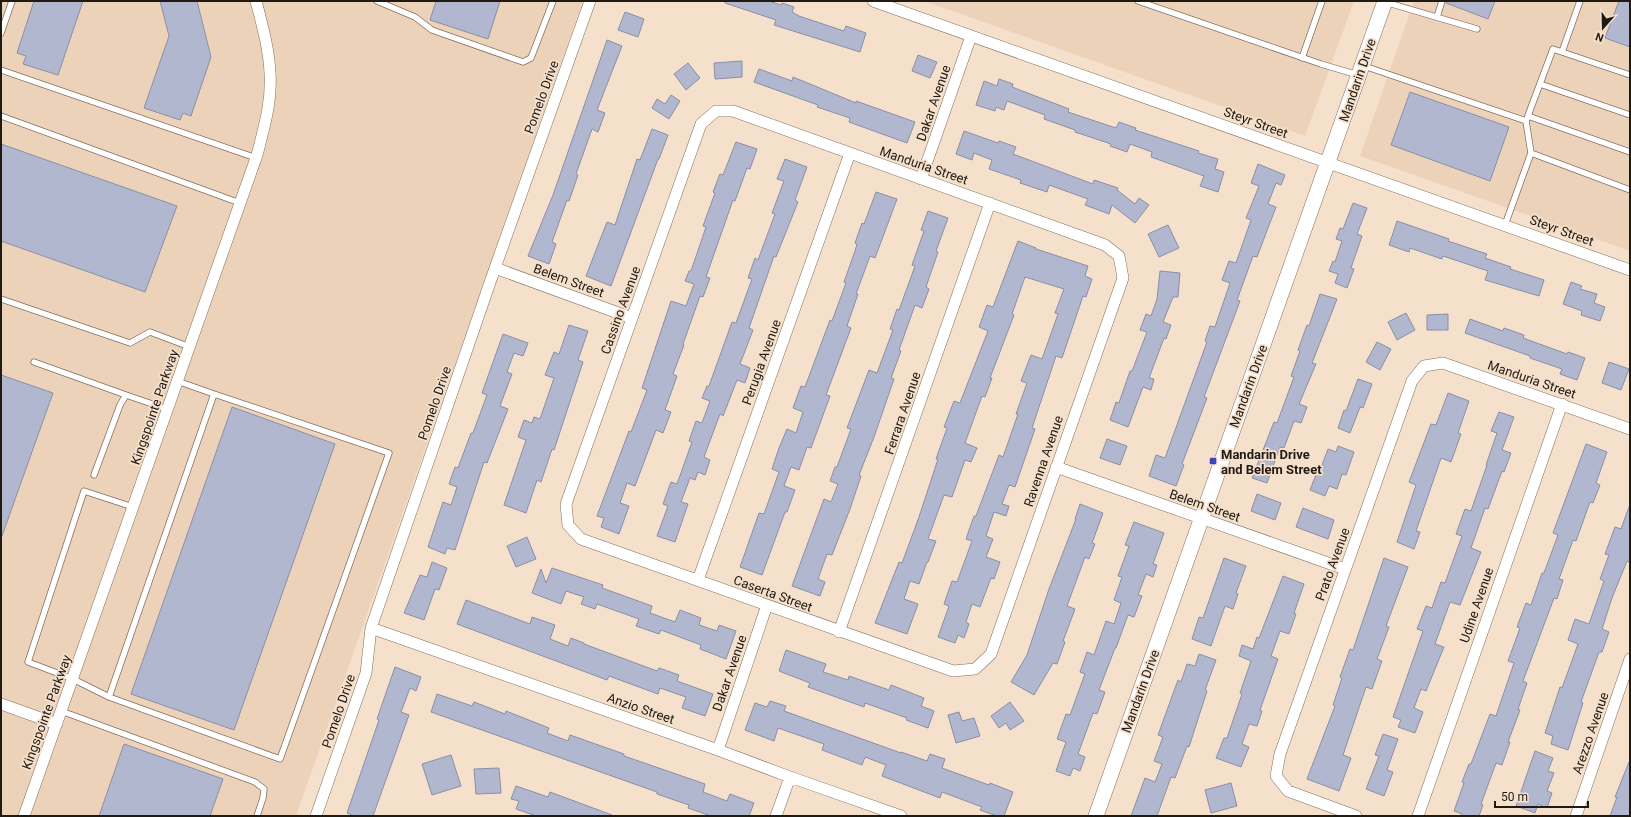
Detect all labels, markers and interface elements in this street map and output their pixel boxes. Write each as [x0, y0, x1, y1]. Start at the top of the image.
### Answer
north arrow [1583, 8, 1623, 48]
text: N [1594, 29, 1606, 44]
street label: Mandarin Drive [1336, 36, 1379, 124]
street label: Pomelo Drive [521, 58, 562, 136]
street label: Dakar Avenue [913, 63, 954, 143]
street label: Steyr Street [1222, 104, 1290, 141]
street label: Manduria Street [878, 143, 970, 188]
street label: Steyr Street [1528, 212, 1596, 249]
street label: Belem Street [532, 261, 606, 300]
street label: Cassino Avenue [598, 264, 643, 356]
street label: Perugia Avenue [739, 317, 784, 407]
street label: Mandarin Drive [1227, 343, 1270, 430]
street label: Kingspointe Parkway [128, 348, 181, 467]
street label: Manduria Street [1486, 357, 1578, 402]
street label: Pomelo Drive [415, 364, 454, 442]
street label: Ferrara Avenue [881, 370, 924, 457]
street label: Ravenna Avenue [1021, 414, 1066, 509]
place label: Mandarin Drive and Belem Street [1221, 447, 1322, 477]
marker: Mandarin Drive and Belem Street [1208, 456, 1218, 466]
street label: Belem Street [1167, 486, 1242, 525]
street label: Prato Avenue [1312, 525, 1353, 603]
street label: Udine Avenue [1457, 565, 1496, 645]
street label: Caserta Street [731, 572, 814, 615]
street label: Dakar Avenue [709, 633, 750, 713]
street label: Mandarin Drive [1119, 648, 1162, 735]
street label: Kingspointe Parkway [19, 653, 74, 772]
street label: Pomelo Drive [319, 672, 358, 750]
street label: Anzio Street [605, 690, 676, 727]
street label: Arezzo Avenue [1569, 690, 1612, 776]
scale bar [1495, 783, 1588, 809]
text: 50 m [1501, 790, 1528, 804]

